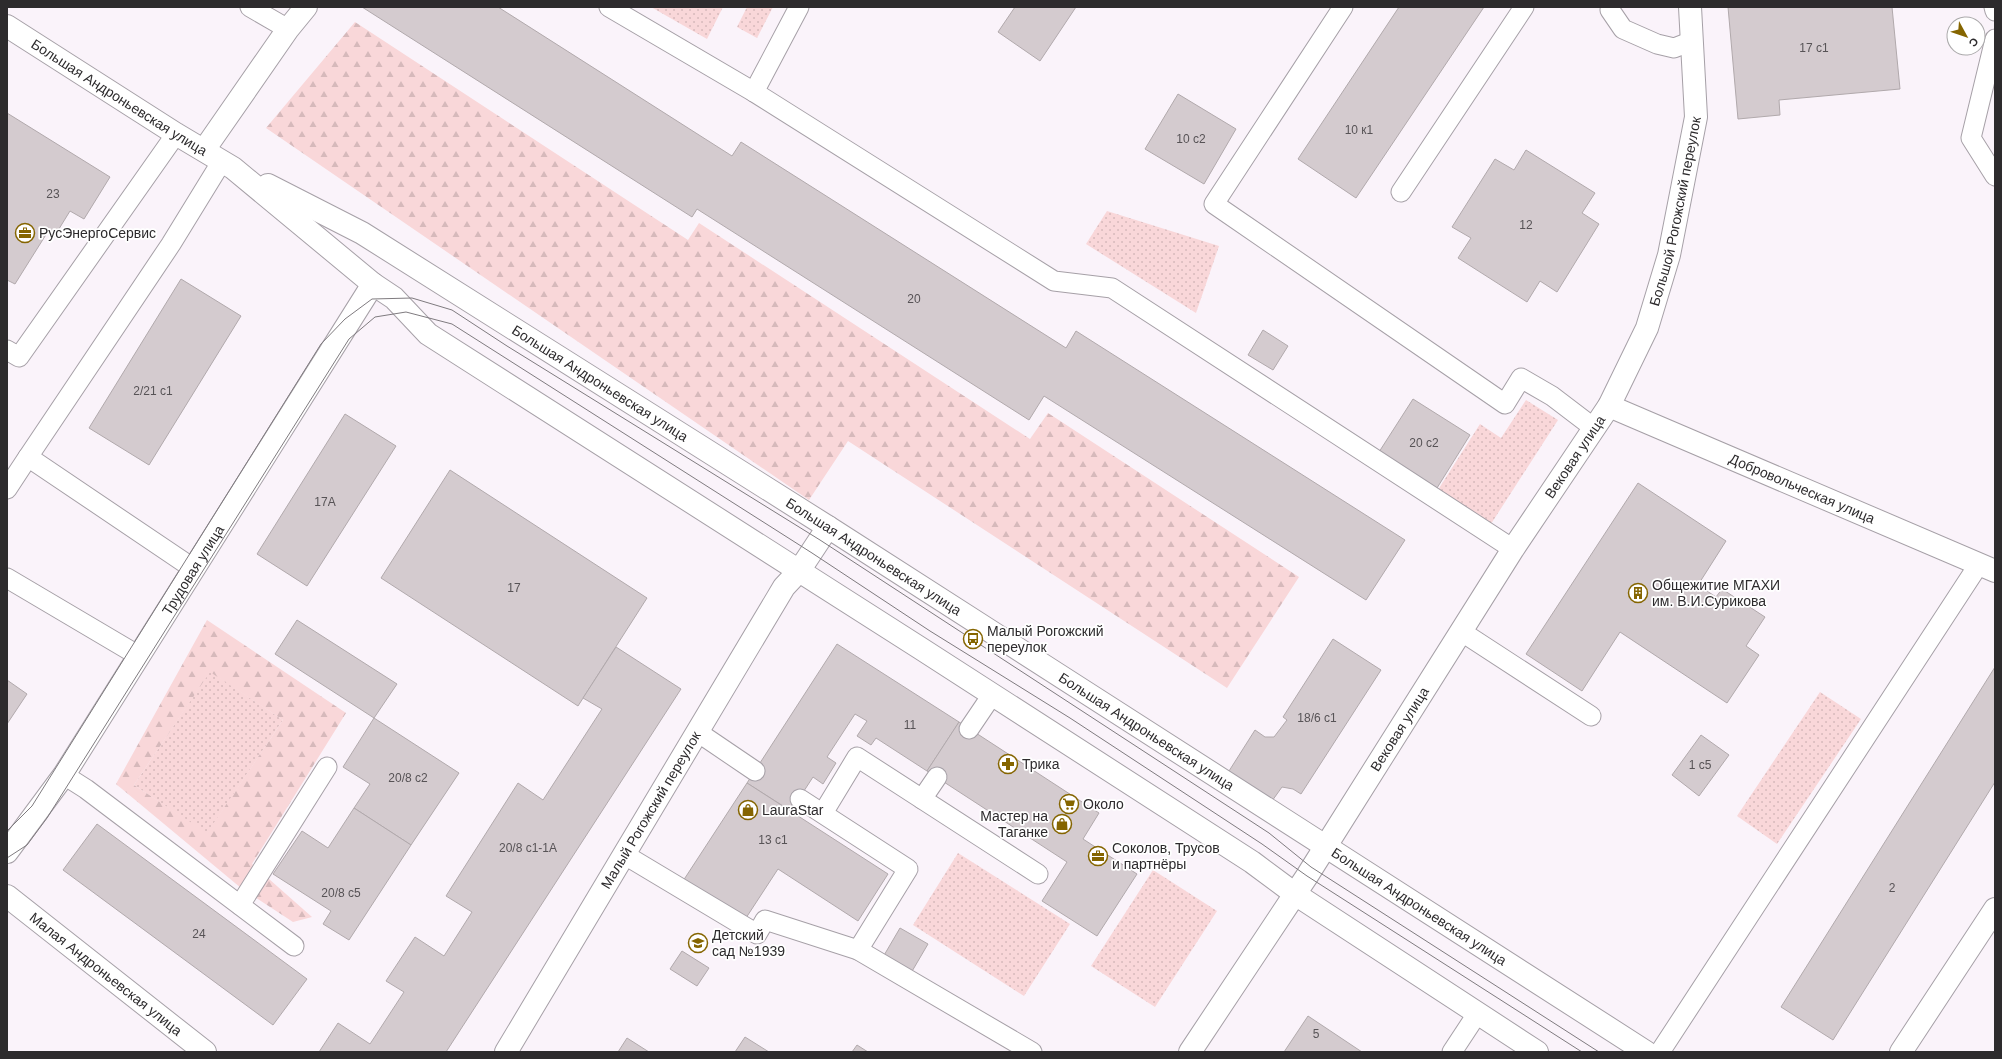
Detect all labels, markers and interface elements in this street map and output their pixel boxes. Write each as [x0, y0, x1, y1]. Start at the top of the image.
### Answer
north arrow [1946, 16, 1986, 56]
street label: Большая Андроньевская улица [28, 36, 210, 159]
text: С [1966, 36, 1981, 49]
house number: 17 с1 [1799, 41, 1829, 55]
street label: Большой Рогожский переулок [1646, 114, 1704, 308]
house number: 10 к1 [1345, 123, 1374, 137]
house number: 10 с2 [1176, 132, 1206, 146]
house number: 23 [46, 187, 60, 201]
house number: 12 [1519, 218, 1533, 232]
office icon: РусЭнергоСервис [14, 222, 36, 244]
place label: РусЭнергоСервис [39, 225, 156, 241]
house number: 20 [907, 292, 921, 306]
street label: Большая Андроньевская улица [509, 322, 691, 445]
house number: 2/21 с1 [133, 384, 173, 398]
street label: Вековая улица [1541, 412, 1609, 501]
house number: 20 с2 [1409, 436, 1439, 450]
street label: Добровольческая улица [1727, 450, 1877, 527]
house number: 17А [314, 495, 336, 509]
street label: Большая Андроньевская улица [783, 495, 965, 619]
street label: Трудовая улица [159, 522, 227, 618]
place label: Общежитие МГАХИ им. В.И.Сурикова [1652, 577, 1780, 609]
house number: 17 [507, 581, 521, 595]
building icon: Общежитие МГАХИ им. В.И.Сурикова [1627, 582, 1649, 604]
place label: Малый Рогожский переулок [987, 623, 1104, 655]
bus stop icon: Малый Рогожский переулок [962, 628, 984, 650]
street label: Большая Андроньевская улица [1056, 669, 1237, 794]
street label: Вековая улица [1367, 684, 1432, 774]
house number: 18/6 с1 [1297, 711, 1337, 725]
house number: 11 [904, 718, 917, 732]
street label: Малый Рогожский переулок [598, 728, 704, 891]
pharmacy icon: Трика [997, 753, 1019, 775]
place label: Трика [1022, 756, 1060, 772]
house number: 1 с5 [1689, 758, 1712, 772]
house number: 20/8 с2 [388, 771, 428, 785]
supermarket icon: Около [1058, 793, 1080, 815]
place label: Около [1083, 796, 1124, 812]
shop icon: LauraStar [737, 799, 759, 821]
place label: LauraStar [762, 802, 824, 818]
place label: Мастер на Таганке [980, 808, 1048, 840]
shop icon: Мастер на Таганке [1051, 813, 1073, 835]
house number: 13 с1 [758, 833, 788, 847]
place label: Соколов, Трусов и партнёры [1112, 840, 1220, 872]
house number: 20/8 с1-1А [499, 841, 557, 855]
street label: Большая Андроньевская улица [1329, 844, 1510, 969]
office icon: Соколов, Трусов и партнёры [1087, 845, 1109, 867]
house number: 2 [1889, 881, 1896, 895]
house number: 20/8 с5 [321, 886, 361, 900]
street label: Малая Андроньевская улица [27, 909, 185, 1039]
house number: 24 [192, 927, 206, 941]
place label: Детский сад №1939 [712, 927, 785, 959]
school or university icon: Детский сад №1939 [687, 932, 709, 954]
house number: 5 [1313, 1027, 1320, 1041]

